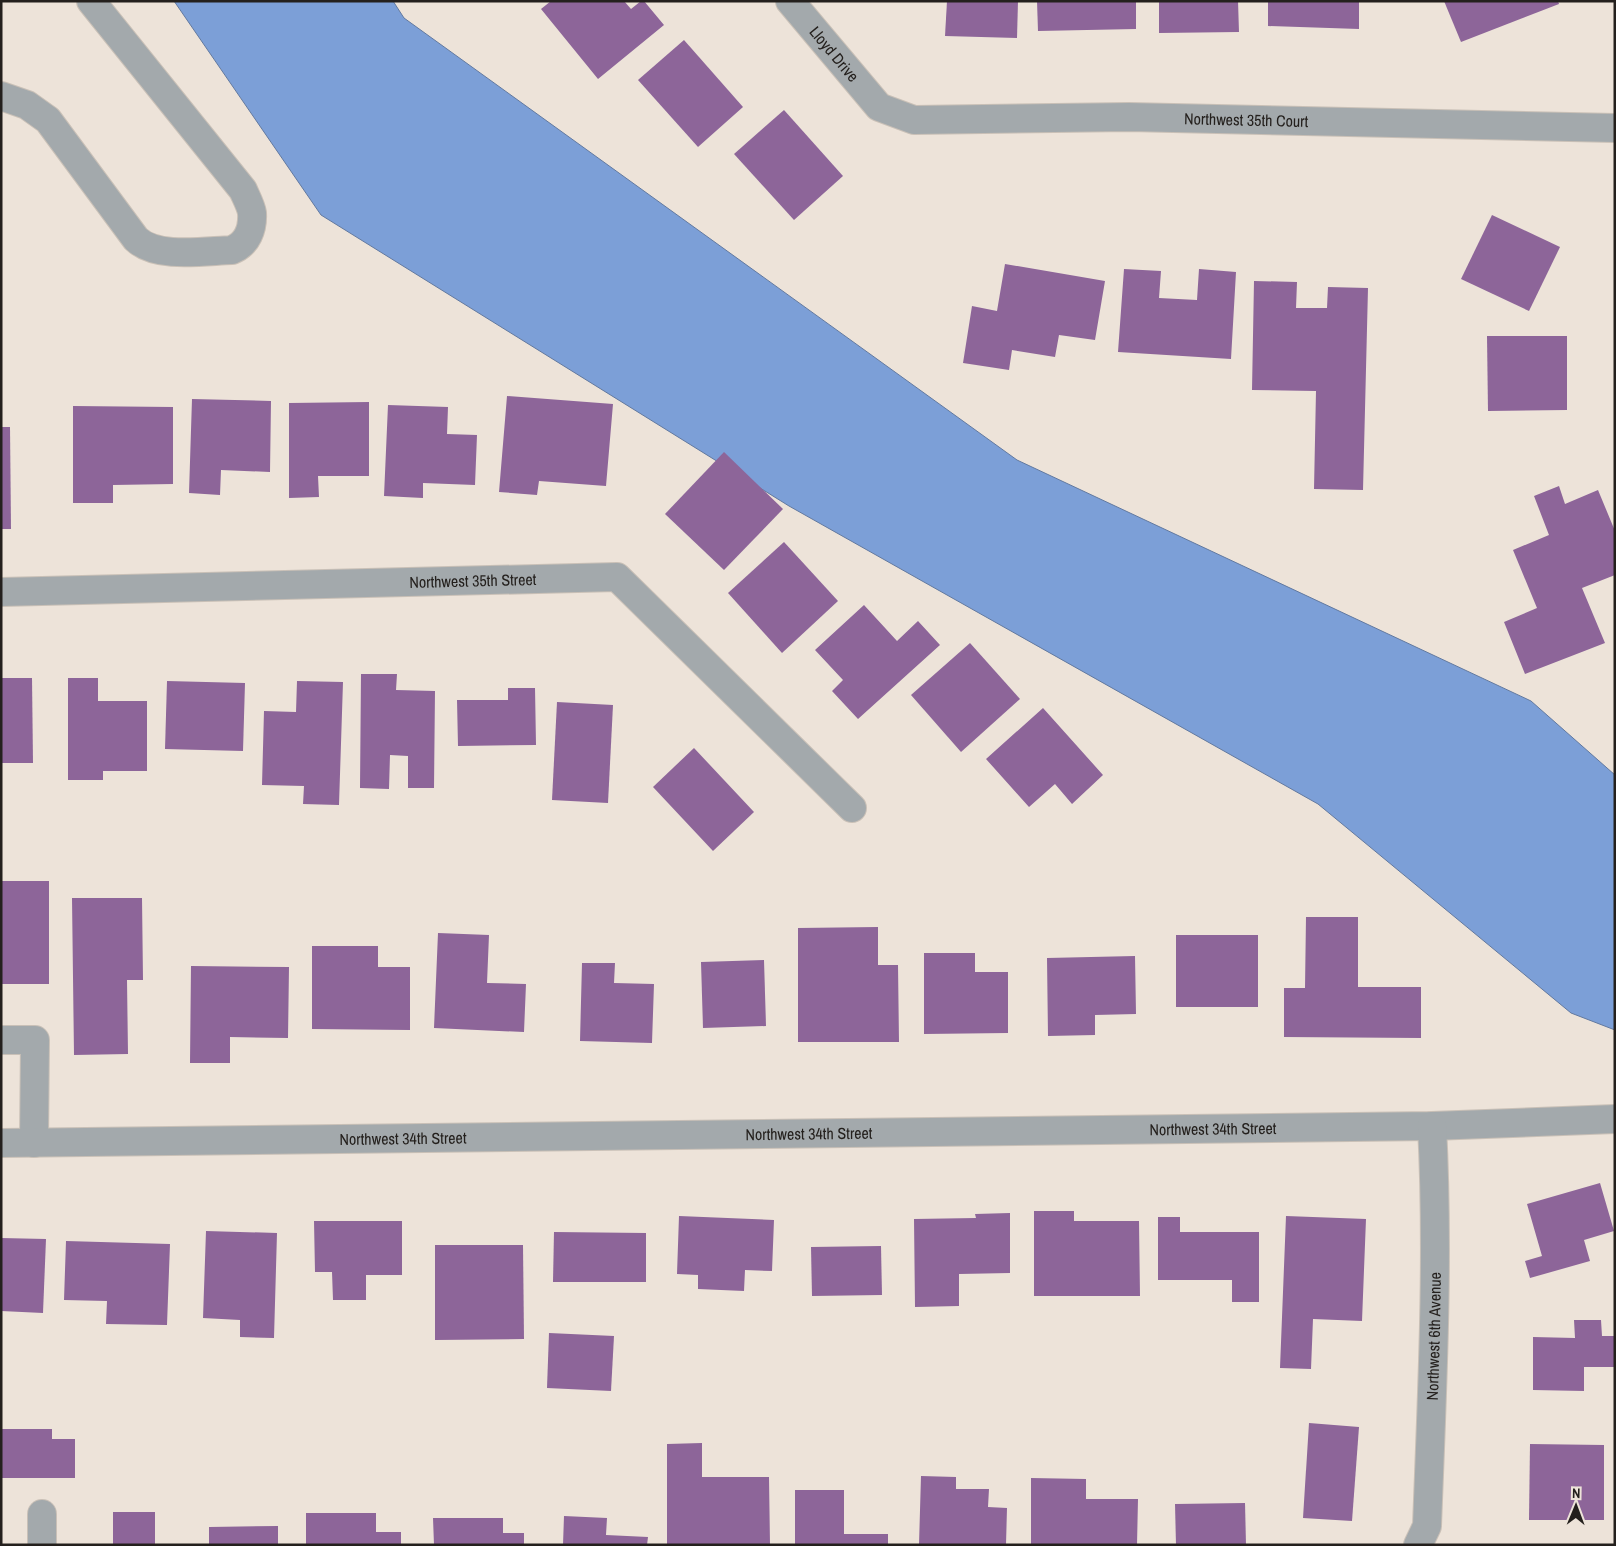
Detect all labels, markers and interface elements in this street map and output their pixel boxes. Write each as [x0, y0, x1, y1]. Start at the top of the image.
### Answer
street label: Lloyd Drive [805, 21, 864, 86]
street label: Northwest 35th Court [1184, 107, 1309, 132]
street label: Northwest 35th Street [409, 568, 537, 593]
street label: Northwest 34th Street [1149, 1117, 1277, 1140]
street label: Northwest 34th Street [745, 1122, 873, 1145]
street label: Northwest 34th Street [339, 1126, 467, 1150]
street label: Northwest 6th Avenue [1421, 1272, 1446, 1401]
north arrow [1551, 1481, 1601, 1531]
text: N [1572, 1484, 1581, 1502]

